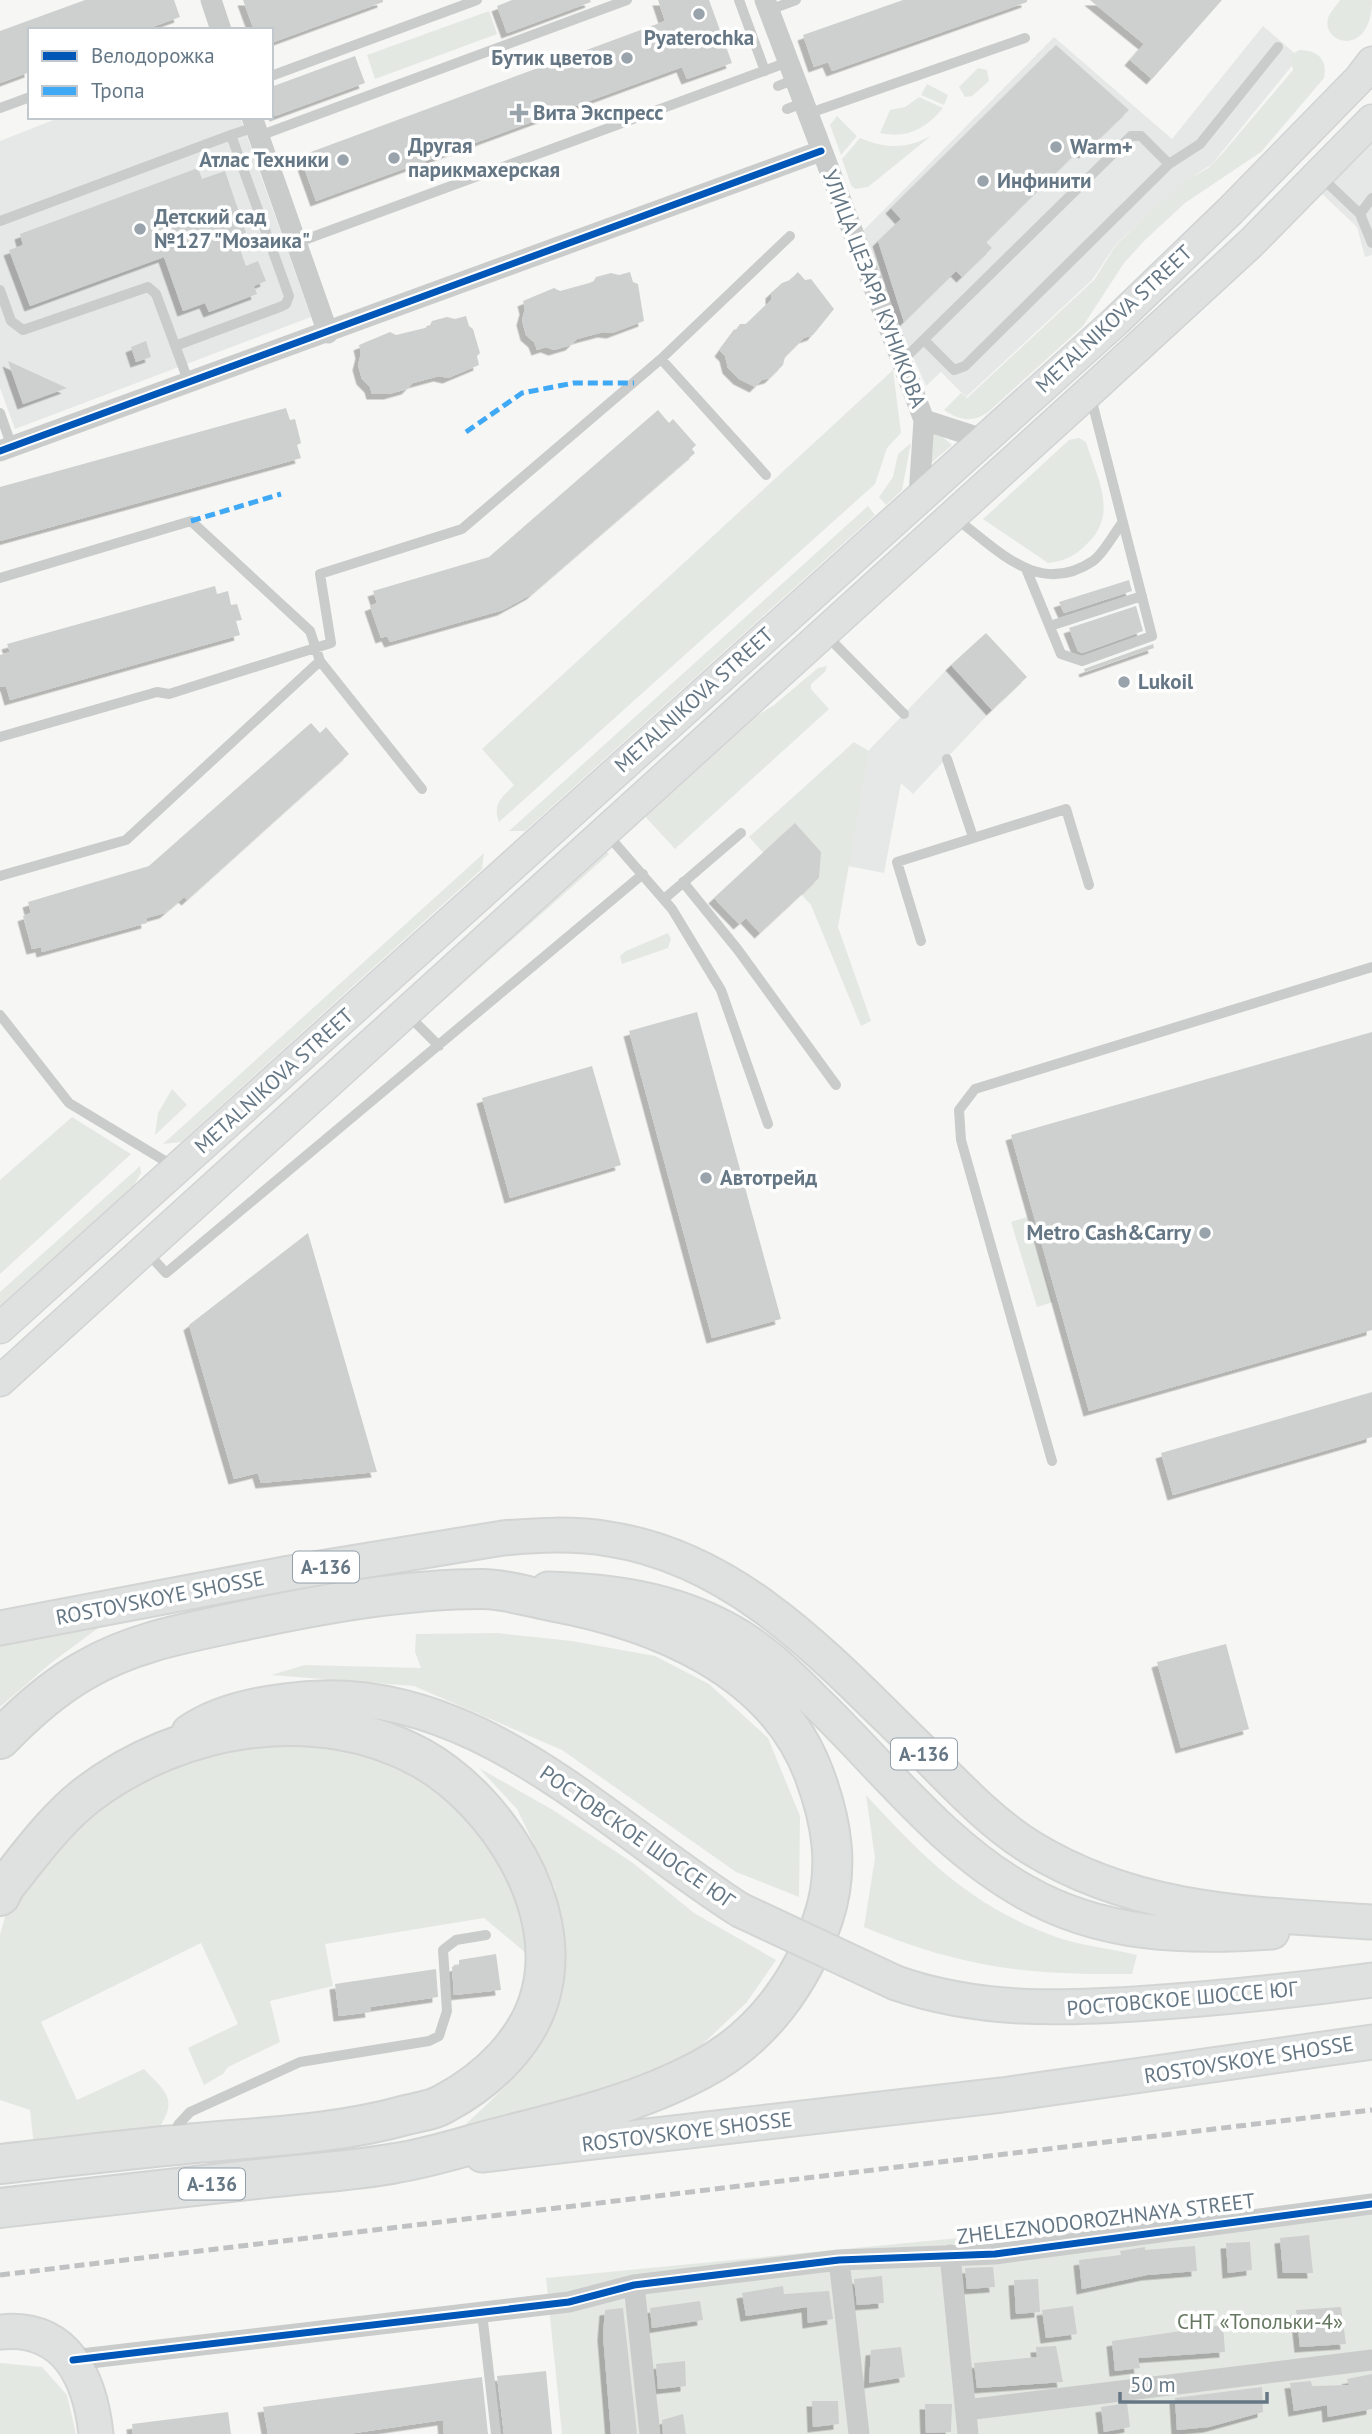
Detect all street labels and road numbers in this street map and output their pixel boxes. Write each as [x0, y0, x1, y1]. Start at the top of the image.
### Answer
street label: УЛИЦА ЦЕЗАРЯ КУНИКОВА [817, 166, 933, 412]
street label: METALNIKOVA STREET [1030, 239, 1198, 398]
street label: METALNIKOVA STREET [609, 621, 779, 778]
street label: METALNIKOVA STREET [189, 1002, 359, 1159]
road number: А-136 [293, 1552, 359, 1582]
street label: ROSTOVSKOYE SHOSSE [53, 1564, 266, 1631]
road number: А-136 [891, 1738, 957, 1770]
street label: РОСТОВСКОЕ ШОССЕ ЮГ [535, 1759, 740, 1914]
street label: РОСТОВСКОЕ ШОССЕ ЮГ [1065, 1975, 1299, 2022]
street label: ROSTOVSKOYE SHOSSE [1142, 2030, 1356, 2089]
street label: ROSTOVSKOYE SHOSSE [580, 2105, 794, 2158]
road number: А-136 [179, 2168, 245, 2200]
street label: ZHELEZNODOROZHNAYA STREET [956, 2187, 1257, 2250]

